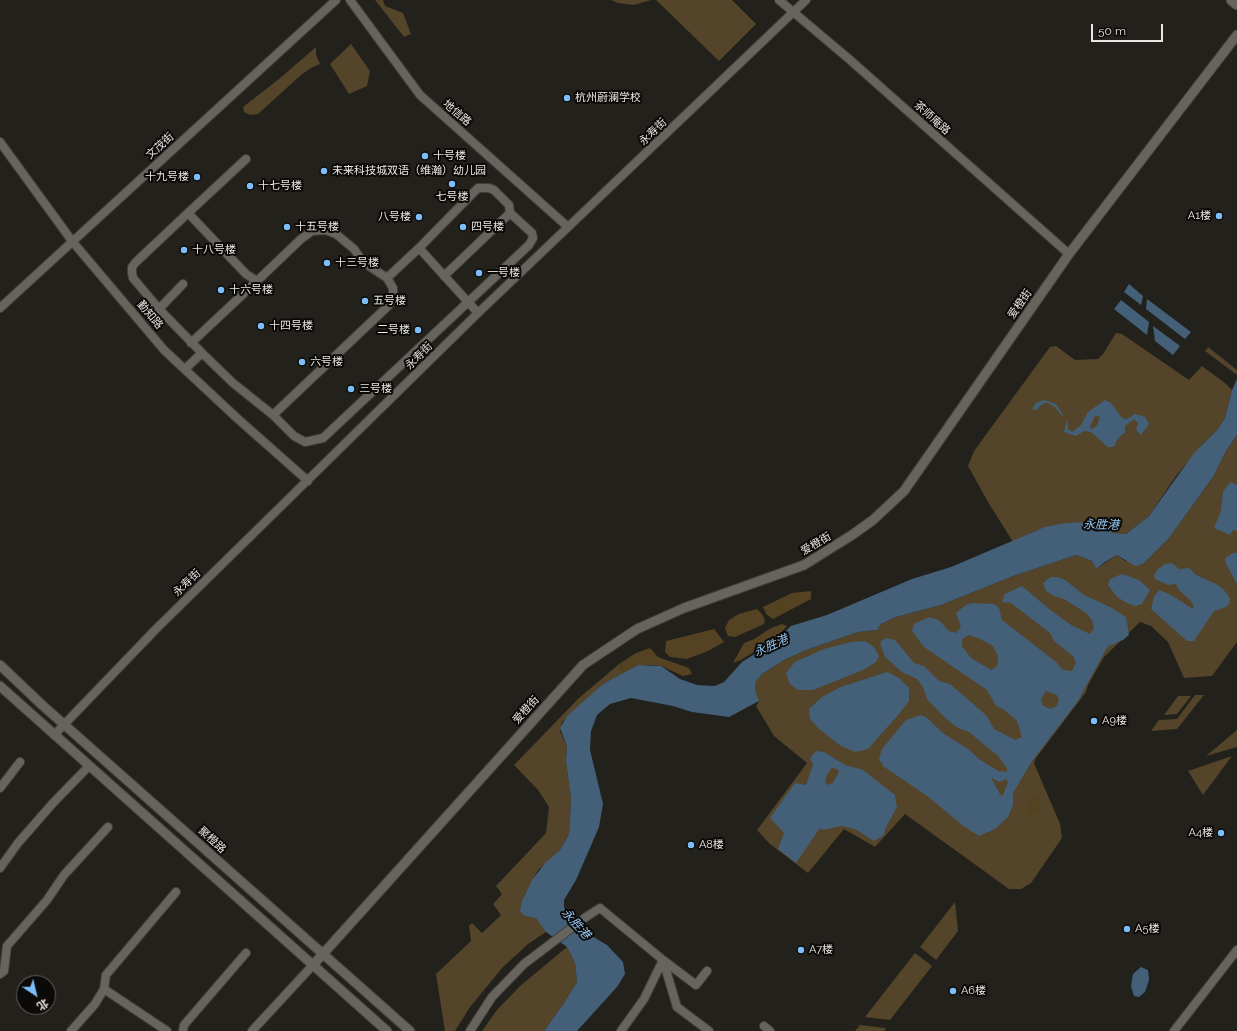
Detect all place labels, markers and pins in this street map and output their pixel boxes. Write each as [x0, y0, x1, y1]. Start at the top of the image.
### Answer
place label: 杭州蔚澜学校 [575, 91, 641, 105]
marker: 杭州蔚澜学校 [562, 93, 572, 103]
place label: 十号楼 [433, 149, 466, 163]
marker: 十号楼 [420, 151, 430, 161]
place label: 未来科技城双语（维瀚）幼儿园 [332, 164, 486, 178]
marker: 未来科技城双语（维瀚）幼儿园 [319, 166, 329, 176]
place label: 十九号楼 [145, 170, 189, 184]
marker: 十九号楼 [192, 172, 202, 182]
place label: 十七号楼 [258, 179, 302, 193]
marker: 七号楼 [447, 179, 457, 189]
marker: 十七号楼 [245, 181, 255, 191]
place label: 七号楼 [436, 190, 468, 204]
place label: A1楼 [1188, 209, 1211, 223]
place label: 八号楼 [378, 210, 411, 224]
marker: A1楼 [1214, 211, 1224, 221]
marker: 八号楼 [414, 212, 424, 222]
place label: 十五号楼 [295, 220, 339, 234]
place label: 四号楼 [471, 220, 504, 234]
marker: 十五号楼 [282, 222, 292, 232]
marker: 四号楼 [458, 222, 468, 232]
place label: 十八号楼 [192, 243, 236, 257]
marker: 十八号楼 [179, 245, 189, 255]
place label: 十三号楼 [335, 256, 379, 270]
marker: 十三号楼 [322, 258, 332, 268]
place label: 一号楼 [487, 266, 520, 280]
marker: 一号楼 [474, 268, 484, 278]
place label: 十六号楼 [229, 283, 273, 297]
marker: 十六号楼 [216, 285, 226, 295]
place label: 五号楼 [373, 294, 406, 308]
marker: 五号楼 [360, 296, 370, 306]
place label: 十四号楼 [269, 319, 313, 333]
marker: 十四号楼 [256, 321, 266, 331]
place label: 二号楼 [377, 323, 410, 337]
marker: 二号楼 [413, 325, 423, 335]
place label: 六号楼 [310, 355, 343, 369]
marker: 六号楼 [297, 357, 307, 367]
place label: 三号楼 [359, 382, 392, 396]
marker: 三号楼 [346, 384, 356, 394]
place label: A9楼 [1102, 714, 1127, 728]
marker: A9楼 [1089, 716, 1099, 726]
place label: A4楼 [1189, 826, 1213, 840]
marker: A4楼 [1216, 828, 1226, 838]
place label: A8楼 [699, 838, 724, 852]
marker: A8楼 [686, 840, 696, 850]
place label: A5楼 [1135, 922, 1159, 936]
marker: A5楼 [1122, 924, 1132, 934]
place label: A7楼 [809, 943, 833, 957]
marker: A7楼 [796, 945, 806, 955]
place label: A6楼 [961, 984, 986, 998]
marker: A6楼 [948, 986, 958, 996]

